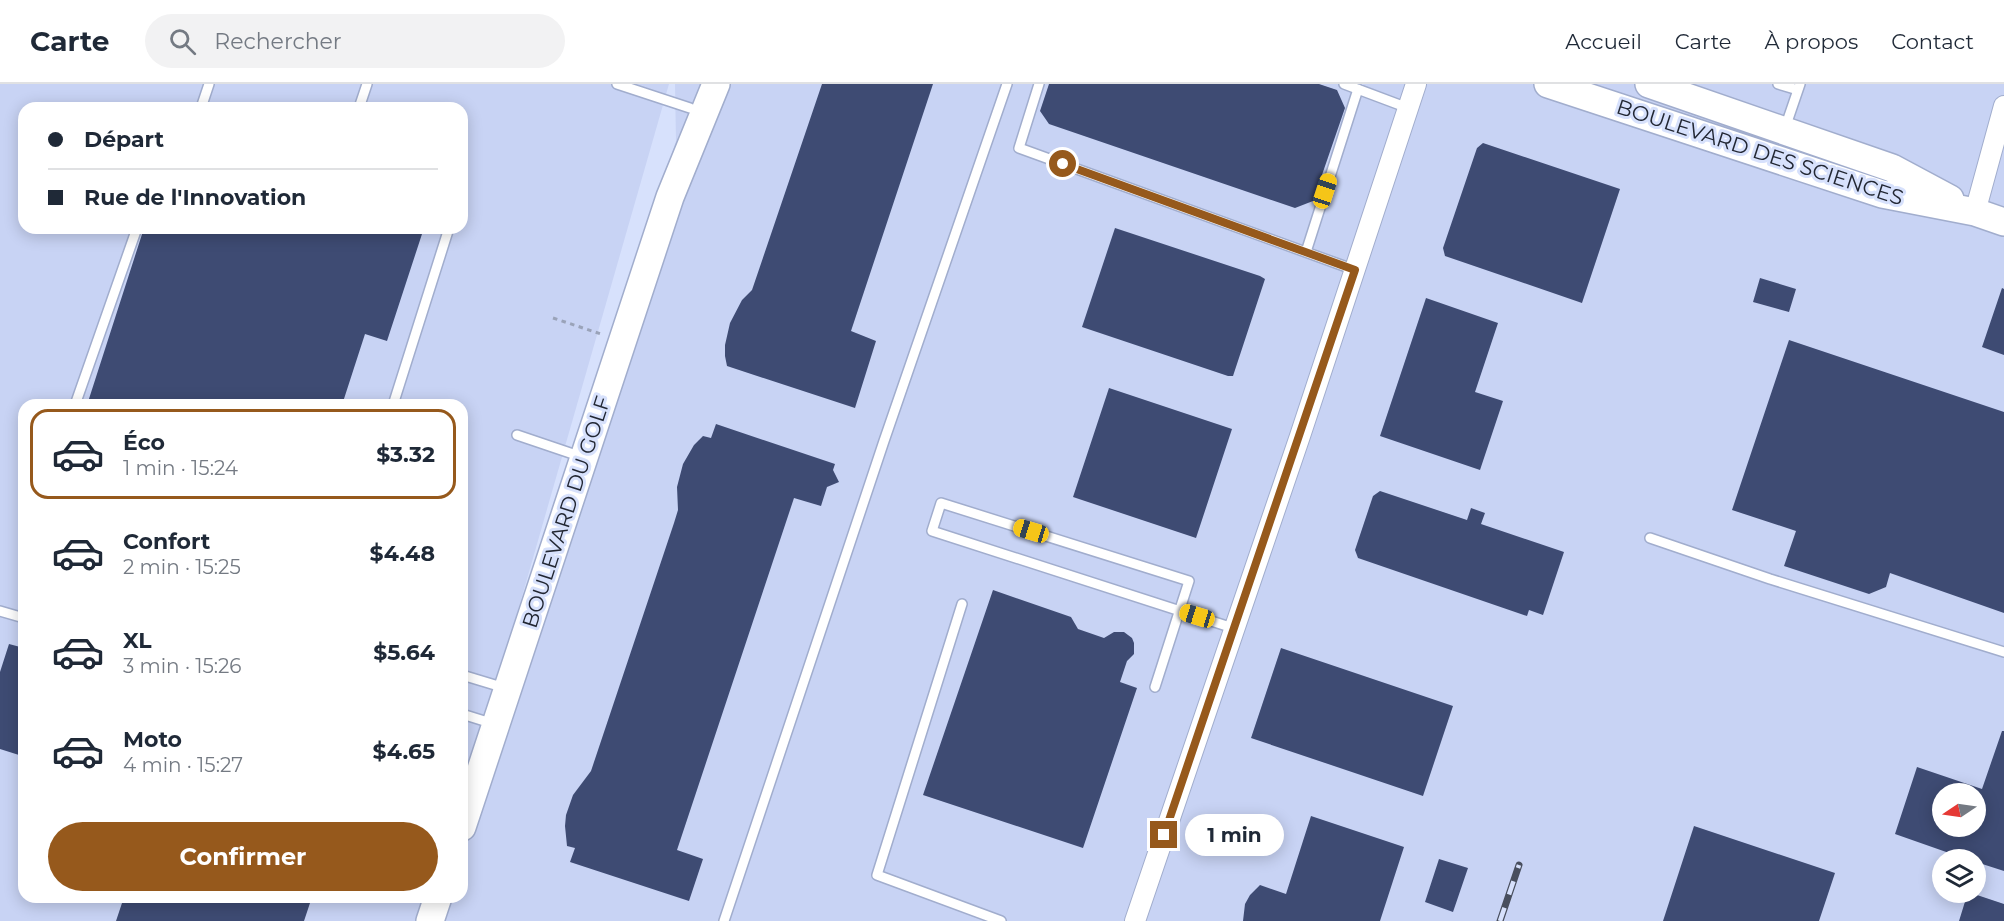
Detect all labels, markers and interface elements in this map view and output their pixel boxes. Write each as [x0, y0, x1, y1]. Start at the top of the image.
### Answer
search box [145, 14, 565, 68]
text: Carte [30, 24, 109, 58]
icon: search [166, 25, 199, 58]
text: Rechercher [214, 28, 342, 55]
text: Accueil [1565, 29, 1642, 54]
text: Carte [1675, 29, 1731, 54]
text: À propos [1764, 29, 1858, 54]
text: Contact [1891, 29, 1974, 54]
street label: BOULEVARD DES SCIENCES [1613, 94, 1907, 210]
text: Départ [84, 126, 164, 153]
route start [1049, 150, 1076, 177]
car [1311, 171, 1339, 211]
text: Rue de l'Innovation [84, 184, 306, 211]
street label: BOULEVARD DU GOLF [517, 393, 615, 631]
icon: car [51, 427, 105, 481]
text: Éco [123, 429, 165, 456]
text: $3.32 [376, 441, 435, 468]
text: 1 min · 15:24 [123, 456, 238, 480]
car [1011, 517, 1051, 545]
icon: car [51, 526, 105, 580]
text: Confort [123, 528, 210, 555]
text: $4.48 [369, 540, 435, 567]
text: 2 min · 15:25 [123, 555, 241, 579]
car [1177, 602, 1217, 630]
icon: car [51, 625, 105, 679]
text: XL [123, 627, 152, 654]
text: $5.64 [373, 639, 435, 666]
text: 3 min · 15:26 [123, 654, 241, 678]
icon: car [51, 724, 105, 778]
text: Moto [123, 726, 182, 753]
text: $4.65 [373, 738, 435, 765]
text: 4 min · 15:27 [123, 753, 243, 777]
north arrow [1932, 783, 1986, 837]
map controls [1932, 783, 1986, 903]
callout: 1 min [1185, 814, 1284, 856]
route end [1150, 821, 1177, 848]
button: Confirmer [48, 822, 438, 891]
text: 1 min [1207, 823, 1262, 847]
button: layers [1932, 849, 1986, 903]

